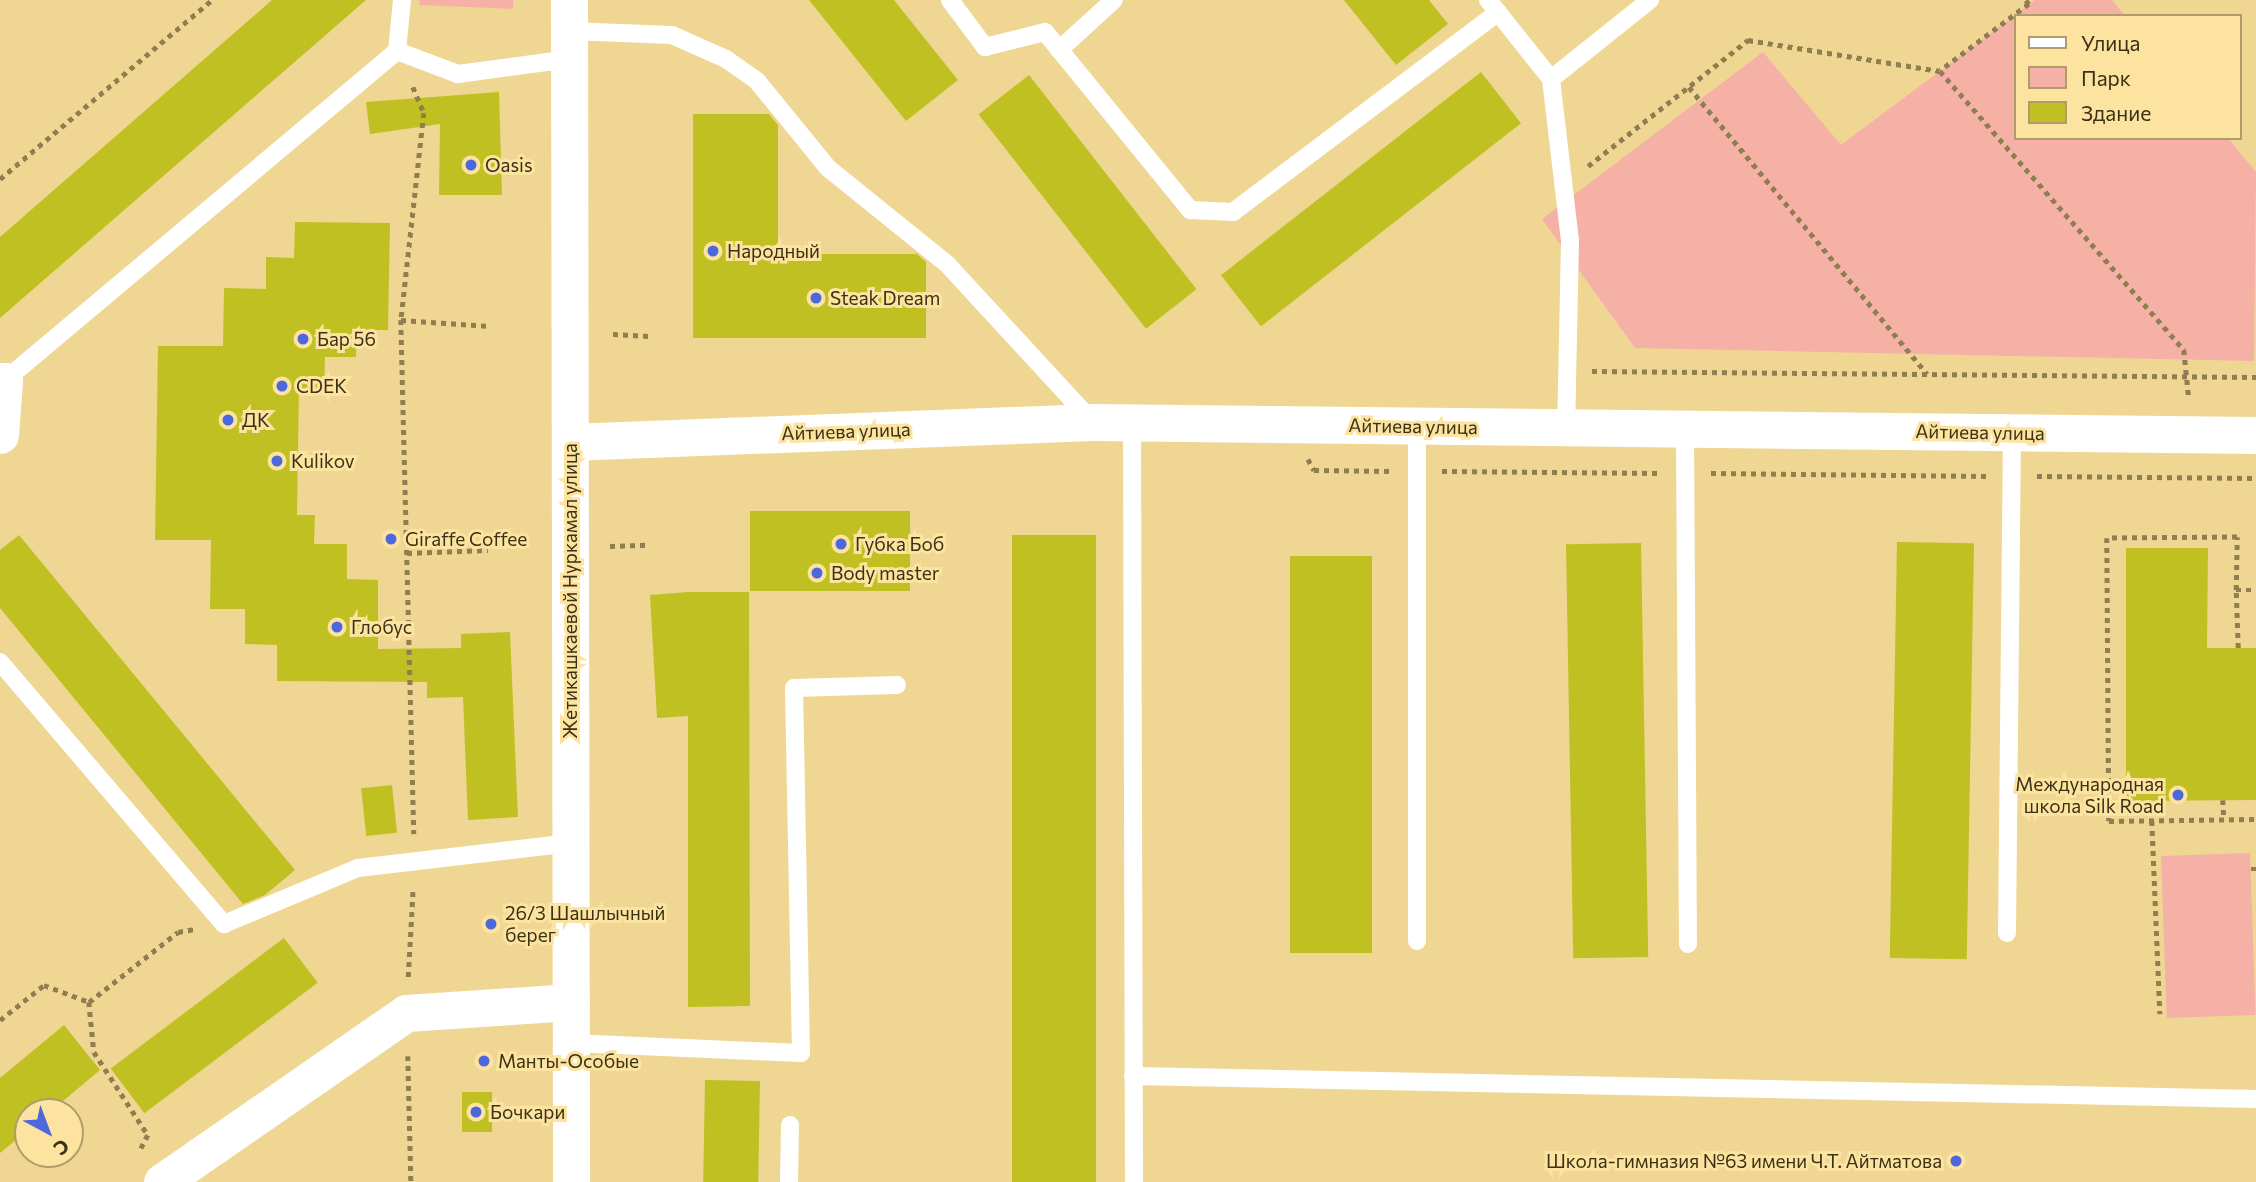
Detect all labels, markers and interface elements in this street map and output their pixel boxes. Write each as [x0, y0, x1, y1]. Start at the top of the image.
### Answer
legend [2014, 14, 2242, 140]
text: Улица [2081, 30, 2140, 55]
text: Парк [2081, 65, 2131, 90]
text: Здание [2081, 100, 2151, 125]
place label: Oasis [485, 154, 533, 176]
marker: Oasis [463, 157, 479, 173]
place label: Народный [727, 240, 820, 262]
marker: Народный [705, 243, 721, 259]
place label: Steak Dream [830, 287, 940, 309]
marker: Steak Dream [808, 290, 824, 306]
place label: Бар 56 [317, 328, 376, 350]
marker: Бар 56 [295, 331, 311, 347]
place label: CDEK [296, 375, 347, 397]
marker: CDEK [274, 378, 290, 394]
place label: ДК [242, 409, 270, 431]
marker: ДК [220, 412, 236, 428]
street label: Айтиева улица [1348, 413, 1478, 439]
street label: Айтиева улица [781, 417, 911, 445]
street label: Айтиева улица [1915, 419, 2045, 445]
street label: Жетикашкаевой Нуркамал улица [559, 443, 581, 739]
place label: Kulikov [291, 450, 354, 472]
marker: Kulikov [269, 453, 285, 469]
place label: Giraffe Coffee [405, 528, 527, 550]
marker: Giraffe Coffee [383, 531, 399, 547]
place label: Губка Боб [855, 533, 944, 555]
marker: Губка Боб [833, 536, 849, 552]
place label: Body master [831, 562, 939, 584]
marker: Body master [809, 565, 825, 581]
place label: Глобус [351, 616, 412, 638]
marker: Глобус [329, 619, 345, 635]
place label: Международная школа Silk Road [2015, 773, 2164, 817]
marker: Международная школа Silk Road [2170, 787, 2186, 803]
place label: 26/3 Шашлычный берег [505, 902, 665, 946]
marker: 26/3 Шашлычный берег [483, 916, 499, 932]
place label: Манты-Особые [498, 1050, 639, 1072]
marker: Манты-Особые [476, 1053, 492, 1069]
north arrow [14, 1098, 84, 1168]
place label: Бочкари [490, 1101, 565, 1123]
marker: Бочкари [468, 1104, 484, 1120]
text: С [49, 1135, 74, 1161]
place label: Школа-гимназия №63 имени Ч.Т. Айтматова [1546, 1150, 1942, 1172]
marker: Школа-гимназия №63 имени Ч.Т. Айтматова [1948, 1153, 1964, 1169]

